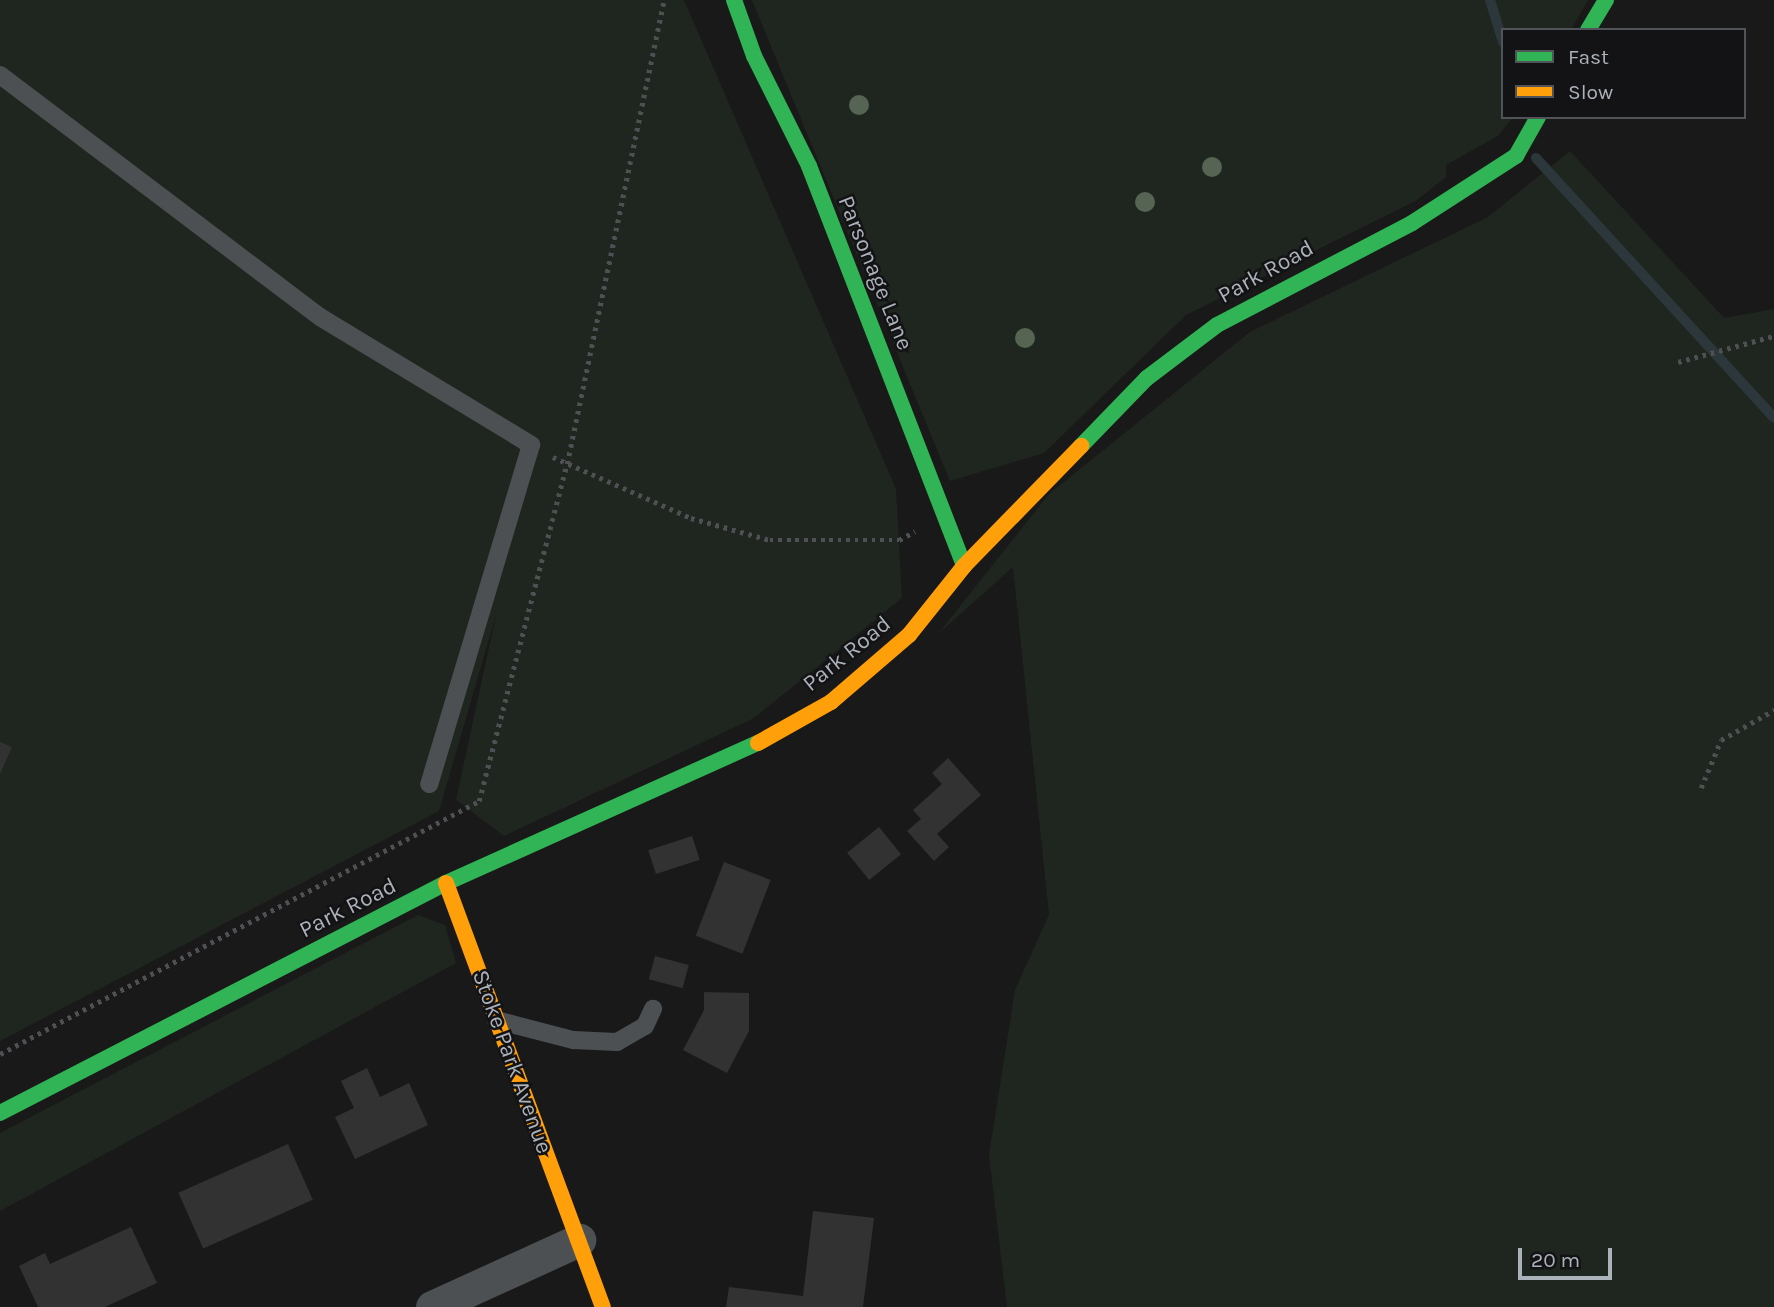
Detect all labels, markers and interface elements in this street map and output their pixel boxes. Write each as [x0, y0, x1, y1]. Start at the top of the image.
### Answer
legend [1501, 28, 1746, 119]
text: Fast [1568, 45, 1609, 69]
text: Slow [1568, 80, 1613, 104]
street label: Parsonage Lane [831, 192, 919, 354]
street label: Park Road [1213, 234, 1319, 310]
street label: Park Road [797, 610, 897, 698]
street label: Park Road [295, 872, 401, 944]
street label: Stoke Park Avenue [466, 967, 558, 1157]
scale bar [1522, 1234, 1616, 1278]
text: 20 m [1531, 1248, 1580, 1272]

